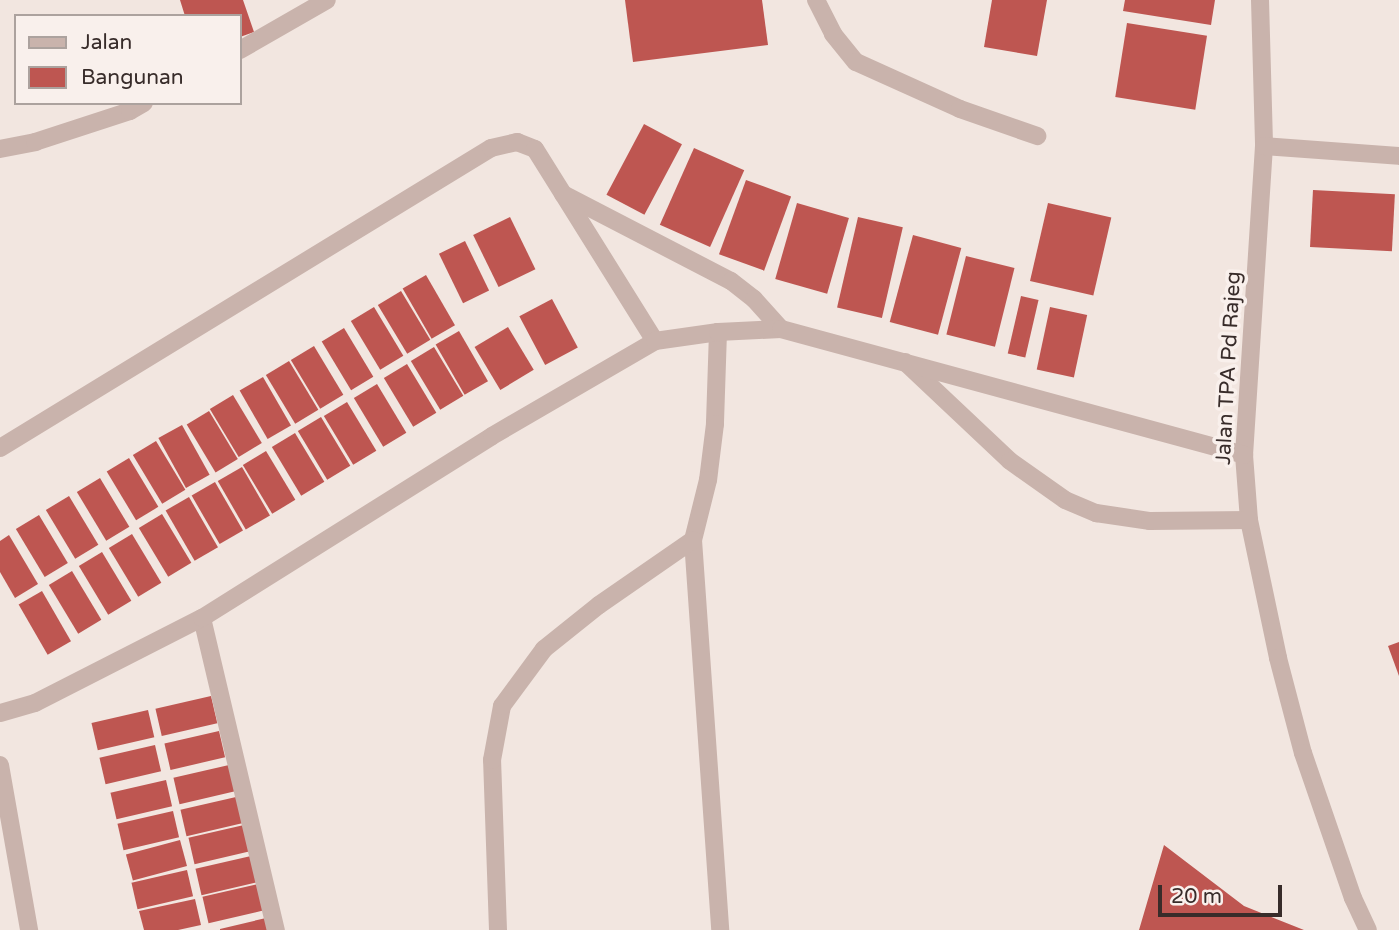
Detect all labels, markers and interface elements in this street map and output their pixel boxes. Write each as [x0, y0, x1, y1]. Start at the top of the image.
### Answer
legend [14, 14, 242, 105]
text: Jalan [81, 30, 132, 55]
text: Bangunan [81, 65, 184, 90]
street label: Jalan TPA Pd Rajeg [1211, 271, 1247, 465]
scale bar [1161, 870, 1285, 914]
text: 20 m [1171, 884, 1222, 909]

